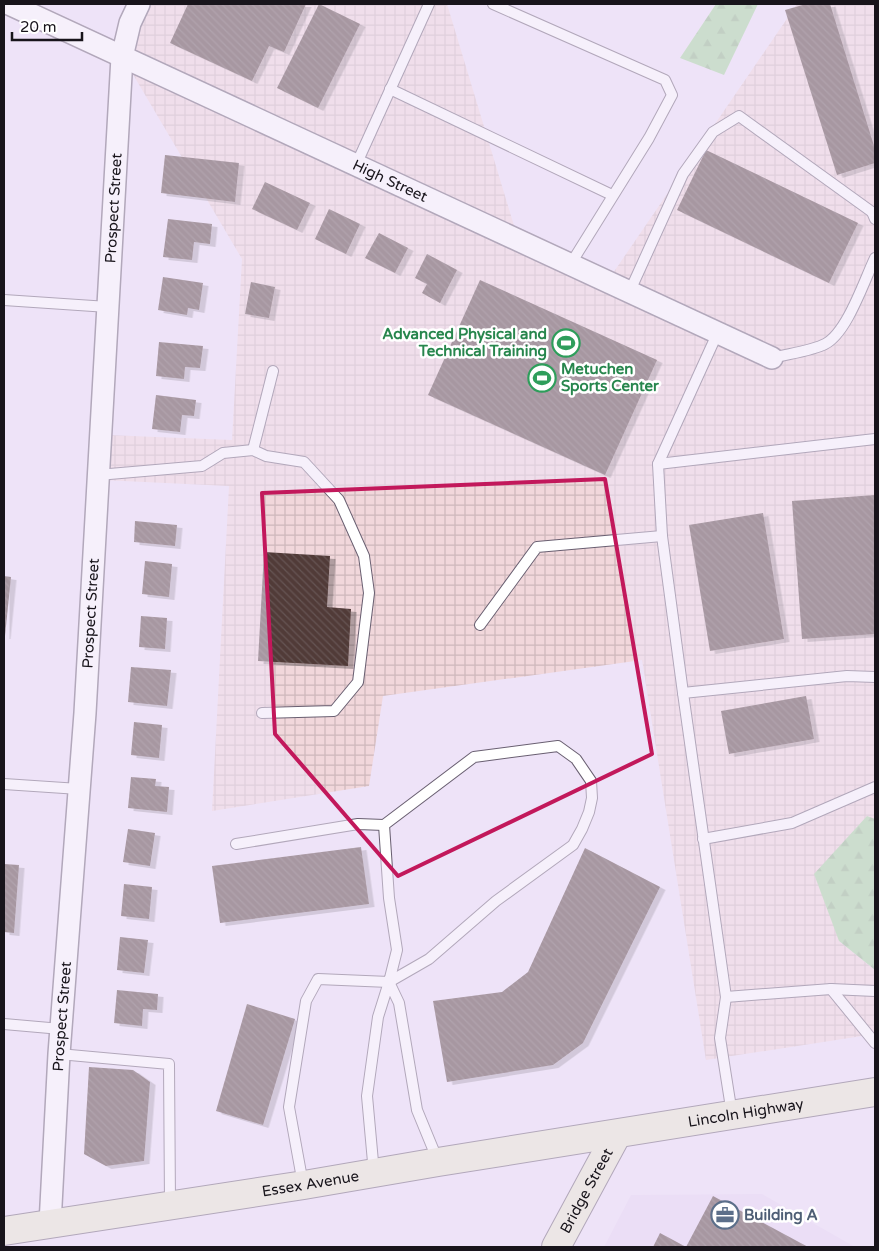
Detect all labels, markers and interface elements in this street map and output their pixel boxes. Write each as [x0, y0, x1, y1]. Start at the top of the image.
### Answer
scale bar [12, 10, 82, 42]
text: 20 m [20, 18, 57, 36]
street label: Prospect Street [101, 152, 126, 264]
street label: High Street [350, 156, 430, 206]
place label: Advanced Physical and Technical Training [382, 325, 547, 361]
sports icon: Advanced Physical and Technical Training [551, 328, 581, 358]
place label: Metuchen Sports Center [561, 360, 659, 396]
sports icon: Metuchen Sports Center [527, 363, 557, 393]
street label: Prospect Street [79, 558, 103, 669]
street label: Prospect Street [49, 960, 75, 1072]
street label: Lincoln Highway [686, 1095, 805, 1131]
street label: Bridge Street [556, 1145, 617, 1236]
street label: Essex Avenue [261, 1167, 360, 1200]
office icon: Building A [710, 1200, 740, 1230]
place label: Building A [744, 1206, 818, 1225]

